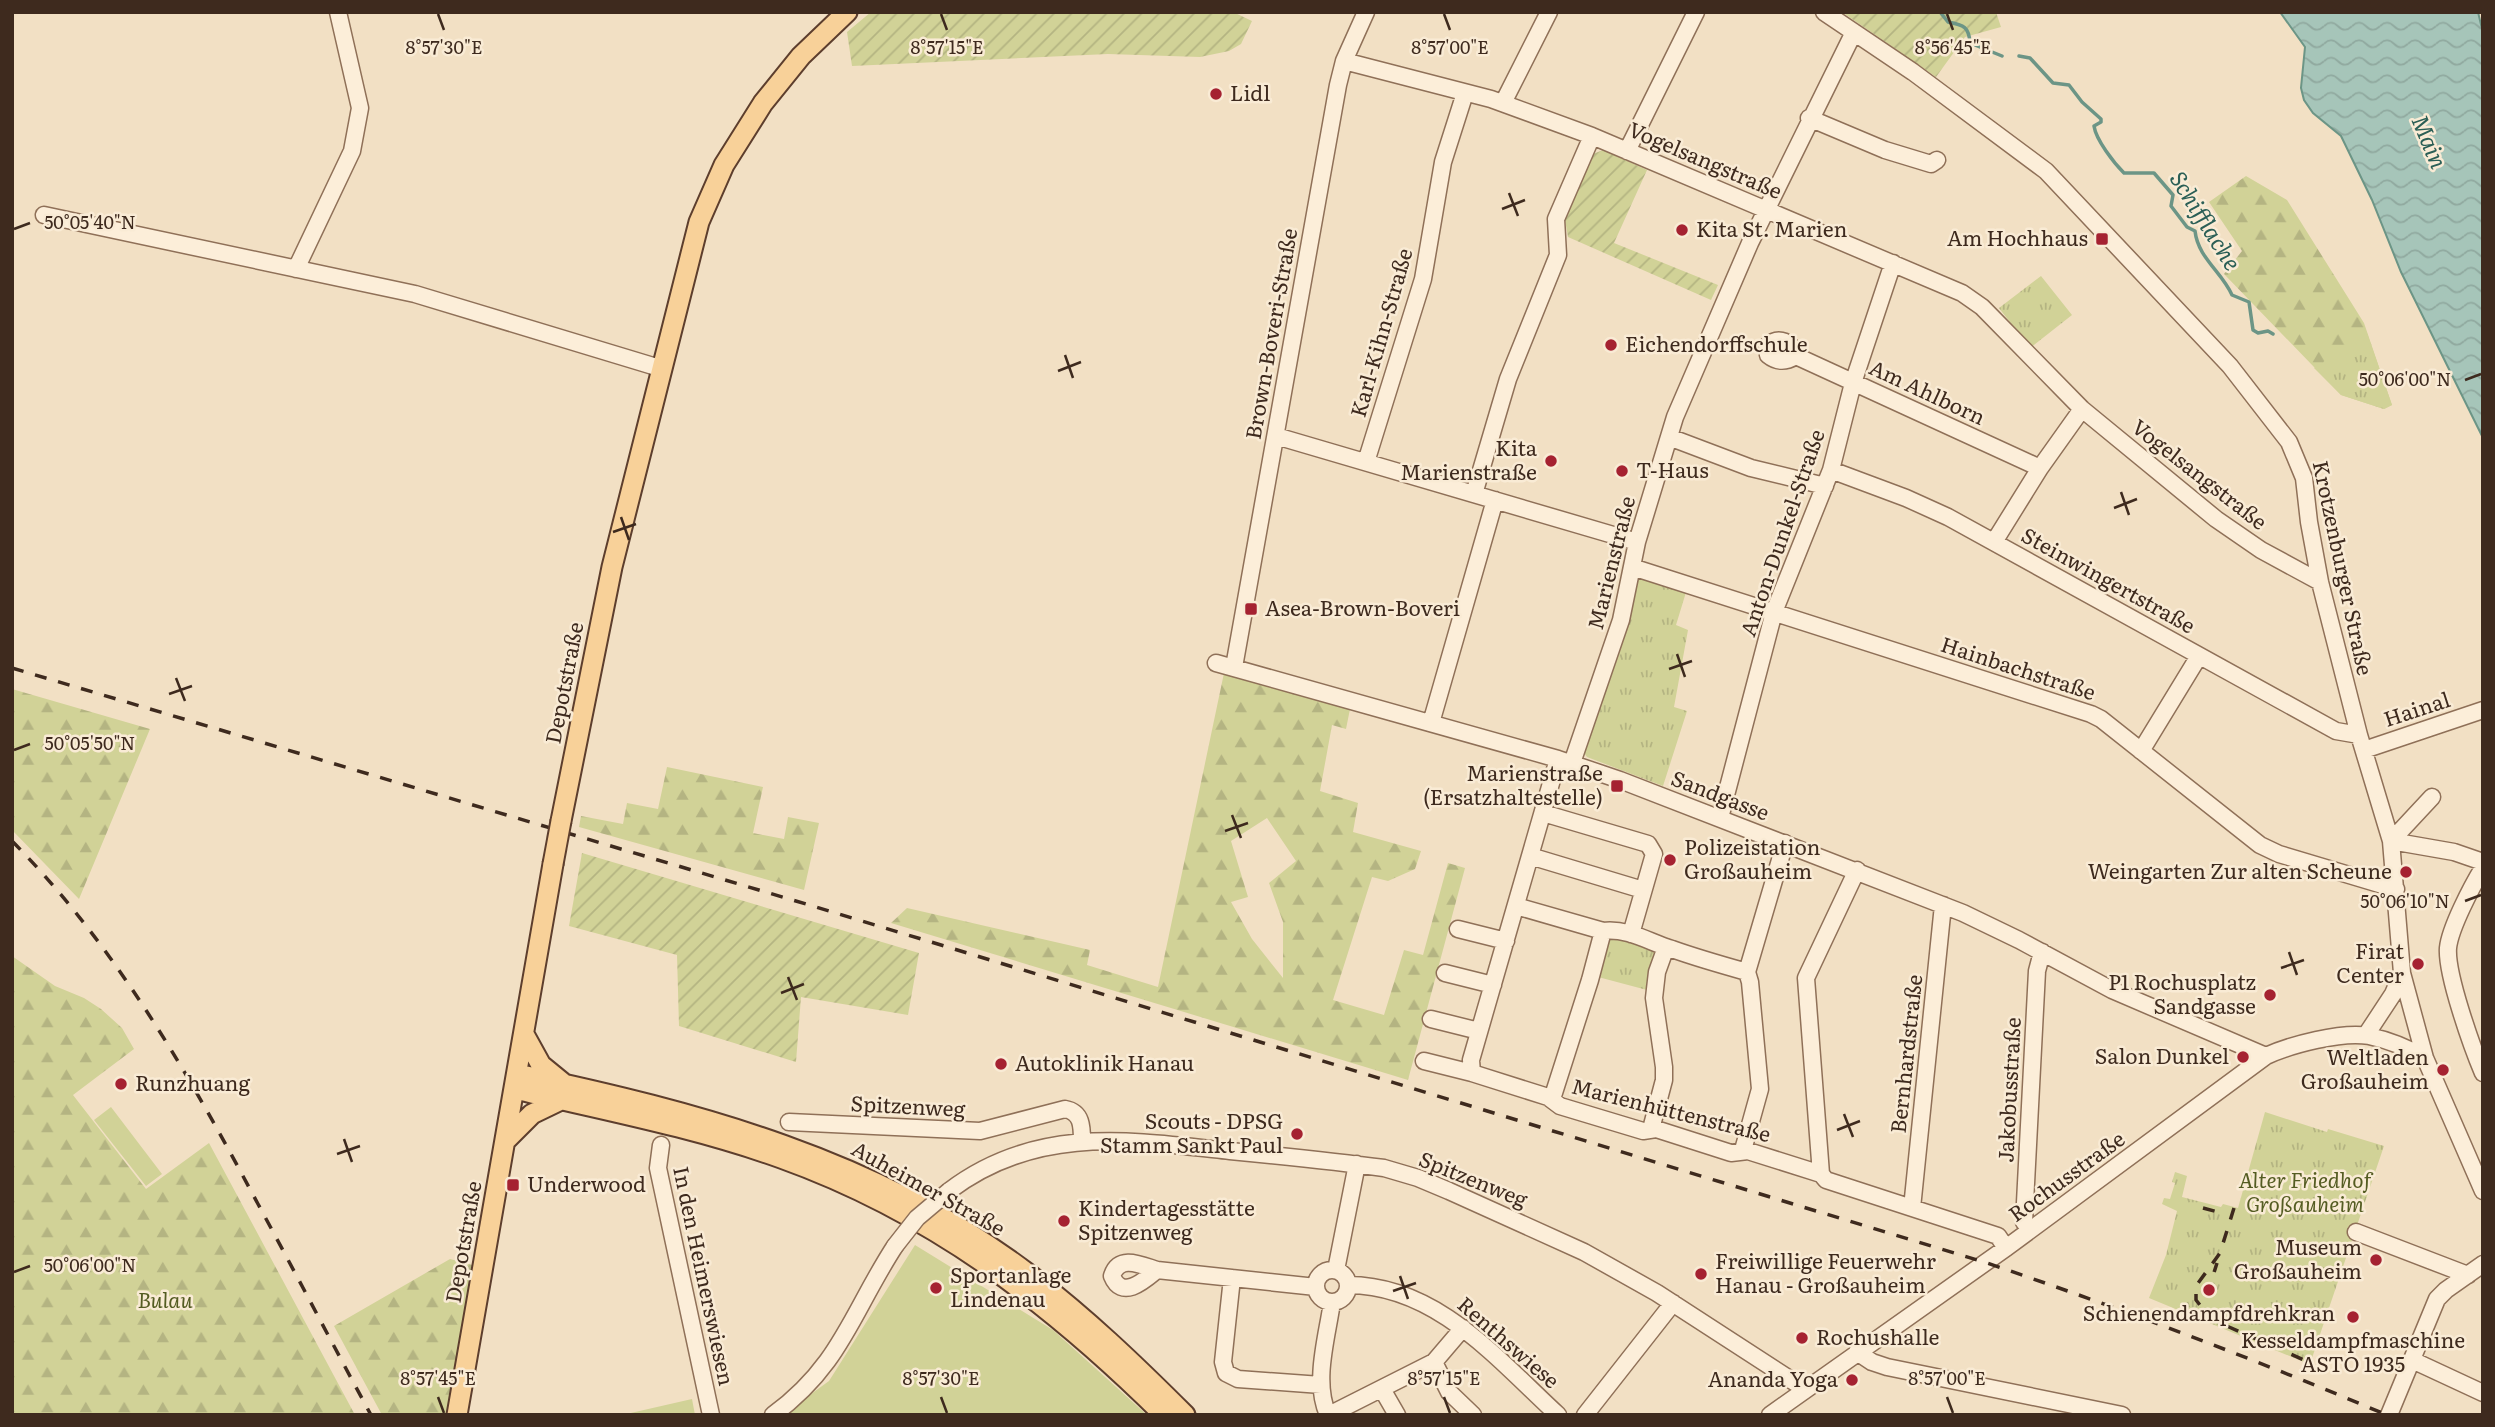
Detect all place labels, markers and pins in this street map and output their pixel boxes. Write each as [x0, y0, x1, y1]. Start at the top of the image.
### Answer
place label: Lidl [1230, 76, 1270, 107]
marker: Lidl [1208, 86, 1224, 102]
place label: Kita St. Marien [1696, 212, 1847, 243]
place label: Am Hochhaus [1947, 221, 2088, 252]
marker: Kita St. Marien [1674, 222, 1690, 238]
marker: Am Hochhaus [2094, 231, 2110, 247]
place label: Eichendorffschule [1625, 327, 1808, 358]
marker: Eichendorffschule [1603, 337, 1619, 353]
place label: Kita Marienstraße [1400, 431, 1538, 486]
marker: Kita Marienstraße [1543, 453, 1559, 469]
place label: T-Haus [1636, 453, 1709, 484]
marker: T-Haus [1614, 463, 1630, 479]
place label: Asea-Brown-Boveri [1265, 591, 1460, 622]
marker: Asea-Brown-Boveri [1243, 601, 1259, 617]
place label: Marienstraße (Ersatzhaltestelle) [1423, 756, 1603, 811]
marker: Marienstraße (Ersatzhaltestelle) [1609, 778, 1625, 794]
place label: Polizeistation Großauheim [1684, 830, 1821, 885]
marker: Polizeistation Großauheim [1662, 852, 1678, 868]
place label: Weingarten Zur alten Scheune [2088, 854, 2392, 885]
marker: Weingarten Zur alten Scheune [2398, 864, 2414, 880]
place label: Firat Center [2336, 934, 2405, 989]
marker: Firat Center [2410, 956, 2426, 972]
place label: P1 Rochusplatz Sandgasse [2108, 965, 2256, 1020]
marker: P1 Rochusplatz Sandgasse [2262, 987, 2278, 1003]
place label: Salon Dunkel [2095, 1039, 2229, 1070]
place label: Weltladen Großauheim [2301, 1040, 2429, 1095]
place label: Autoklinik Hanau [1015, 1046, 1194, 1077]
marker: Salon Dunkel [2235, 1049, 2251, 1065]
marker: Autoklinik Hanau [993, 1056, 1009, 1072]
marker: Weltladen Großauheim [2435, 1062, 2451, 1078]
place label: Runzhuang [135, 1066, 250, 1097]
marker: Runzhuang [113, 1076, 129, 1092]
place label: Scouts - DPSG Stamm Sankt Paul [1100, 1104, 1283, 1159]
marker: Scouts - DPSG Stamm Sankt Paul [1289, 1126, 1305, 1142]
place label: Underwood [527, 1167, 646, 1198]
marker: Underwood [505, 1177, 521, 1193]
place label: Kindertagesstätte Spitzenweg [1078, 1191, 1255, 1246]
marker: Kindertagesstätte Spitzenweg [1056, 1213, 1072, 1229]
place label: Museum Großauheim [2234, 1230, 2362, 1285]
place label: Freiwillige Feuerwehr Hanau - Großauheim [1715, 1244, 1936, 1299]
marker: Museum Großauheim [2368, 1252, 2384, 1268]
place label: Sportanlage Lindenau [950, 1258, 1071, 1313]
marker: Freiwillige Feuerwehr Hanau - Großauheim [1693, 1266, 1709, 1282]
marker: Sportanlage Lindenau [928, 1280, 944, 1296]
marker: Schienendampfdrehkran [2201, 1282, 2217, 1298]
place label: Schienendampfdrehkran [2083, 1296, 2335, 1327]
marker: Kesseldampfmaschine ASTO 1935 [2345, 1309, 2361, 1325]
place label: Rochushalle [1816, 1320, 1939, 1351]
place label: Kesseldampfmaschine ASTO 1935 [2241, 1323, 2465, 1378]
marker: Rochushalle [1794, 1330, 1810, 1346]
place label: Ananda Yoga [1708, 1362, 1839, 1393]
marker: Ananda Yoga [1844, 1372, 1860, 1388]

